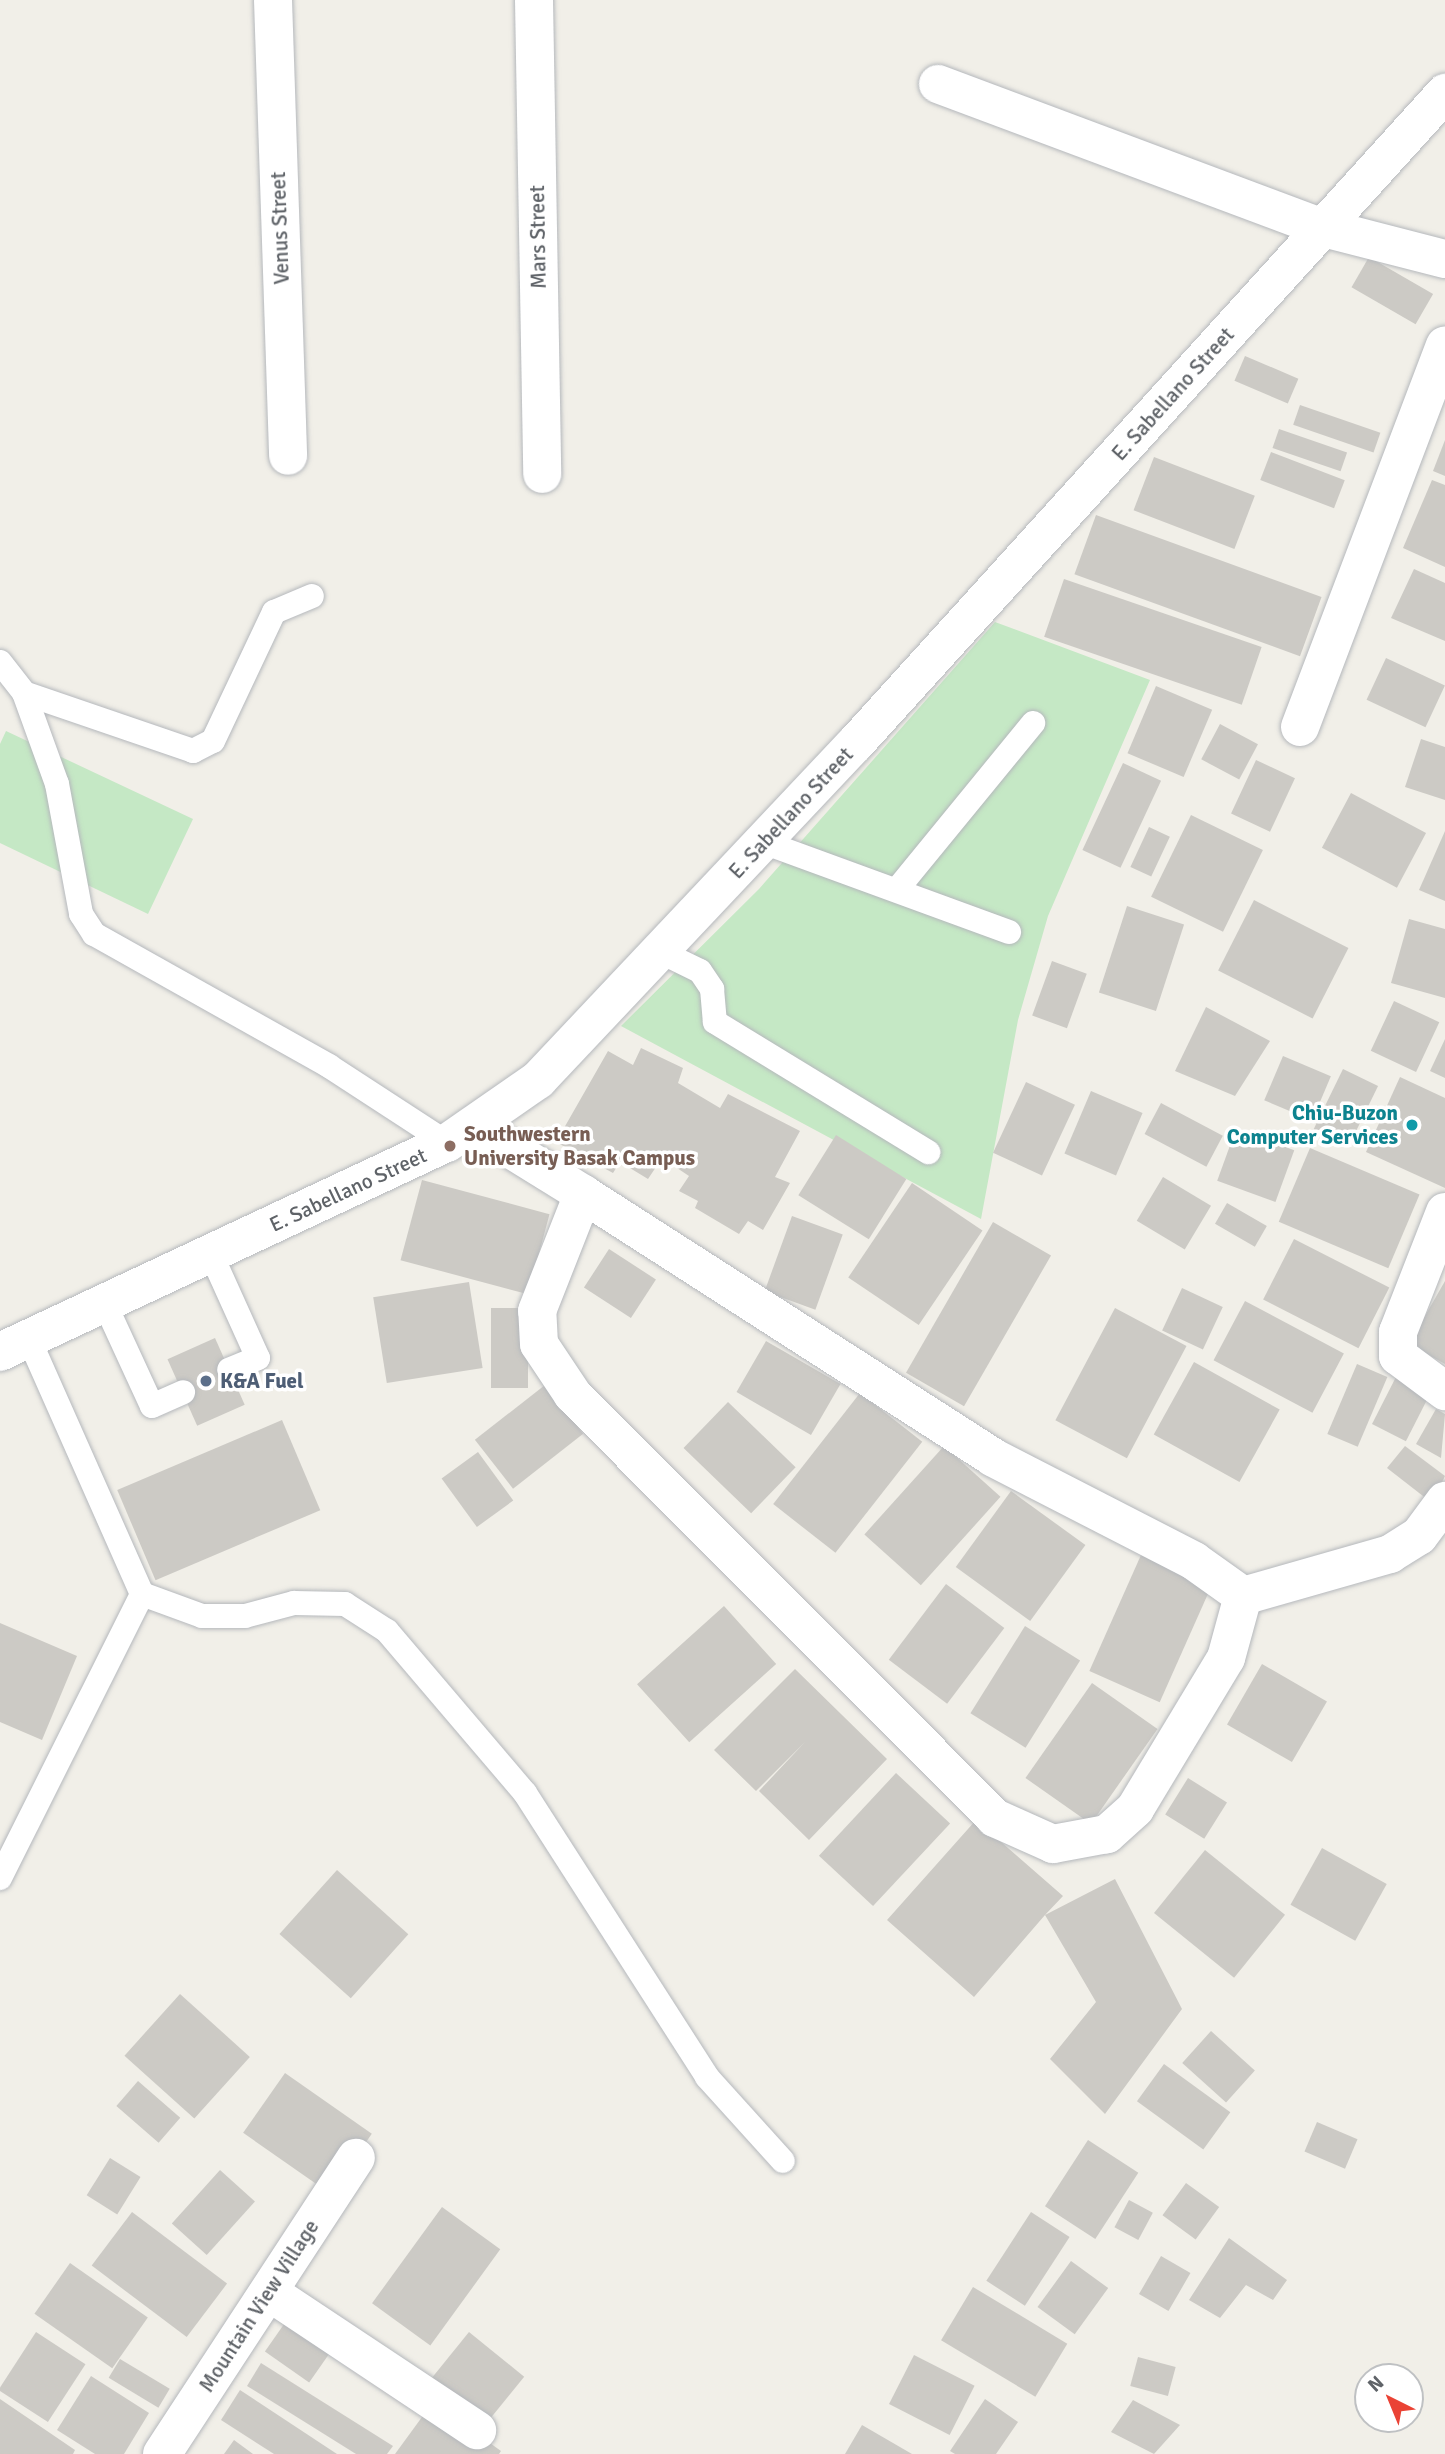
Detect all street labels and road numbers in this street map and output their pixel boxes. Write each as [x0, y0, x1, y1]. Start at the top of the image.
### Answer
street label: Venus Street [265, 171, 295, 285]
street label: Mars Street [524, 185, 552, 289]
street label: E. Sabellano Street [1107, 322, 1239, 466]
street label: E. Sabellano Street [724, 742, 858, 884]
street label: E. Sabellano Street [265, 1143, 431, 1237]
street label: Mountain View Village [194, 2215, 324, 2397]

